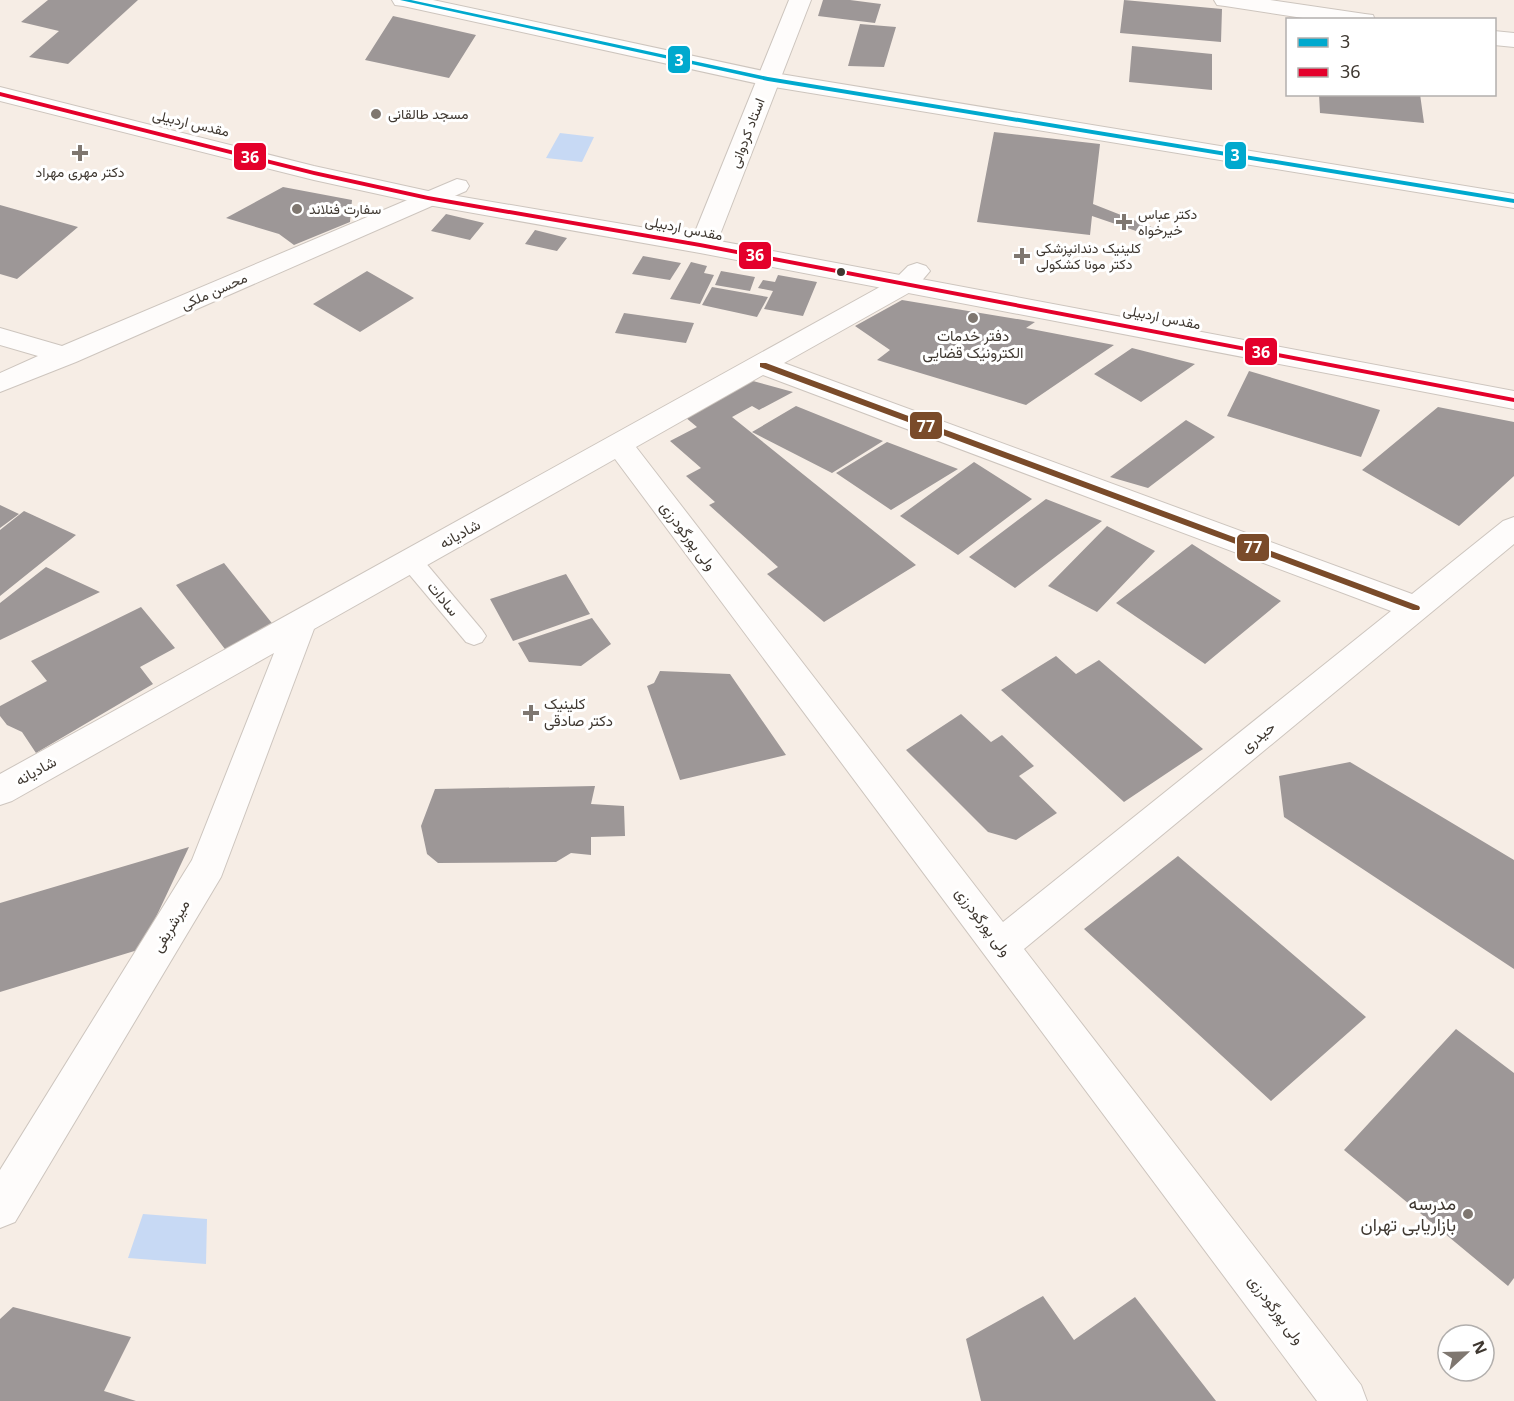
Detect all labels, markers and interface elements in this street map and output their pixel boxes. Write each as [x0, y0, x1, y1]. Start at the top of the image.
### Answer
legend [1286, 18, 1496, 96]
text: 3 [1340, 29, 1350, 53]
line badge: 3 [667, 45, 691, 74]
text: 3 [674, 49, 684, 71]
text: 36 [1340, 59, 1361, 83]
street label: استاد کردوانی [725, 95, 769, 170]
street label: مقدس اردبیلی [151, 104, 231, 141]
place label: مسجد طالقانی [388, 104, 468, 123]
marker: مسجد طالقانی [369, 107, 383, 121]
line badge: 3 [1224, 141, 1247, 170]
line badge: 36 [233, 142, 267, 171]
marker: دکتر مهری مهراد [71, 144, 89, 162]
text: 3 [1230, 144, 1240, 166]
text: 36 [241, 146, 259, 168]
place label: دکتر مهری مهراد [35, 162, 125, 181]
place label: سفارت فنلاند [309, 199, 381, 218]
marker: سفارت فنلاند [290, 202, 304, 216]
place label: دکتر عباس خیرخواه [1138, 204, 1197, 239]
street label: مقدس اردبیلی [644, 211, 724, 244]
marker: دکتر عباس خیرخواه [1115, 213, 1133, 231]
place label: کلینیک دندانپزشکی دکتر مونا کشکولی [1036, 238, 1141, 273]
line badge: 36 [738, 241, 772, 270]
text: 36 [746, 244, 764, 266]
marker: کلینیک دندانپزشکی دکتر مونا کشکولی [1013, 247, 1031, 265]
unlabelled marker [835, 266, 847, 278]
street label: محسن ملکی [178, 267, 250, 314]
street label: مقدس اردبیلی [1122, 300, 1202, 333]
marker: دفتر خدمات الکترونیک قضایی [966, 311, 980, 325]
place label: دفتر خدمات الکترونیک قضایی [923, 325, 1023, 363]
line badge: 36 [1244, 337, 1278, 366]
text: 36 [1252, 341, 1270, 363]
line badge: 77 [909, 411, 943, 440]
text: 77 [917, 415, 935, 437]
street label: ولی پورگودرزی [655, 497, 721, 575]
street label: شادیانه [436, 514, 484, 552]
line badge: 77 [1236, 533, 1270, 562]
text: 77 [1244, 536, 1262, 558]
street label: سادات [423, 577, 464, 620]
place label: کلینیک دکتر صادقی [544, 693, 613, 731]
marker: کلینیک دکتر صادقی [522, 704, 540, 722]
street label: حیدری [1236, 716, 1280, 757]
street label: شادیانه [12, 751, 60, 789]
street label: ولی پورگودرزی [950, 883, 1016, 961]
street label: میرشریفی [147, 895, 195, 956]
place label: مدرسه بازاریابی تهران [1360, 1191, 1456, 1236]
marker: مدرسه بازاریابی تهران [1461, 1207, 1475, 1221]
street label: ولی پورگودرزی [1243, 1271, 1309, 1349]
north arrow [1436, 1323, 1496, 1383]
text: N [1467, 1337, 1493, 1358]

